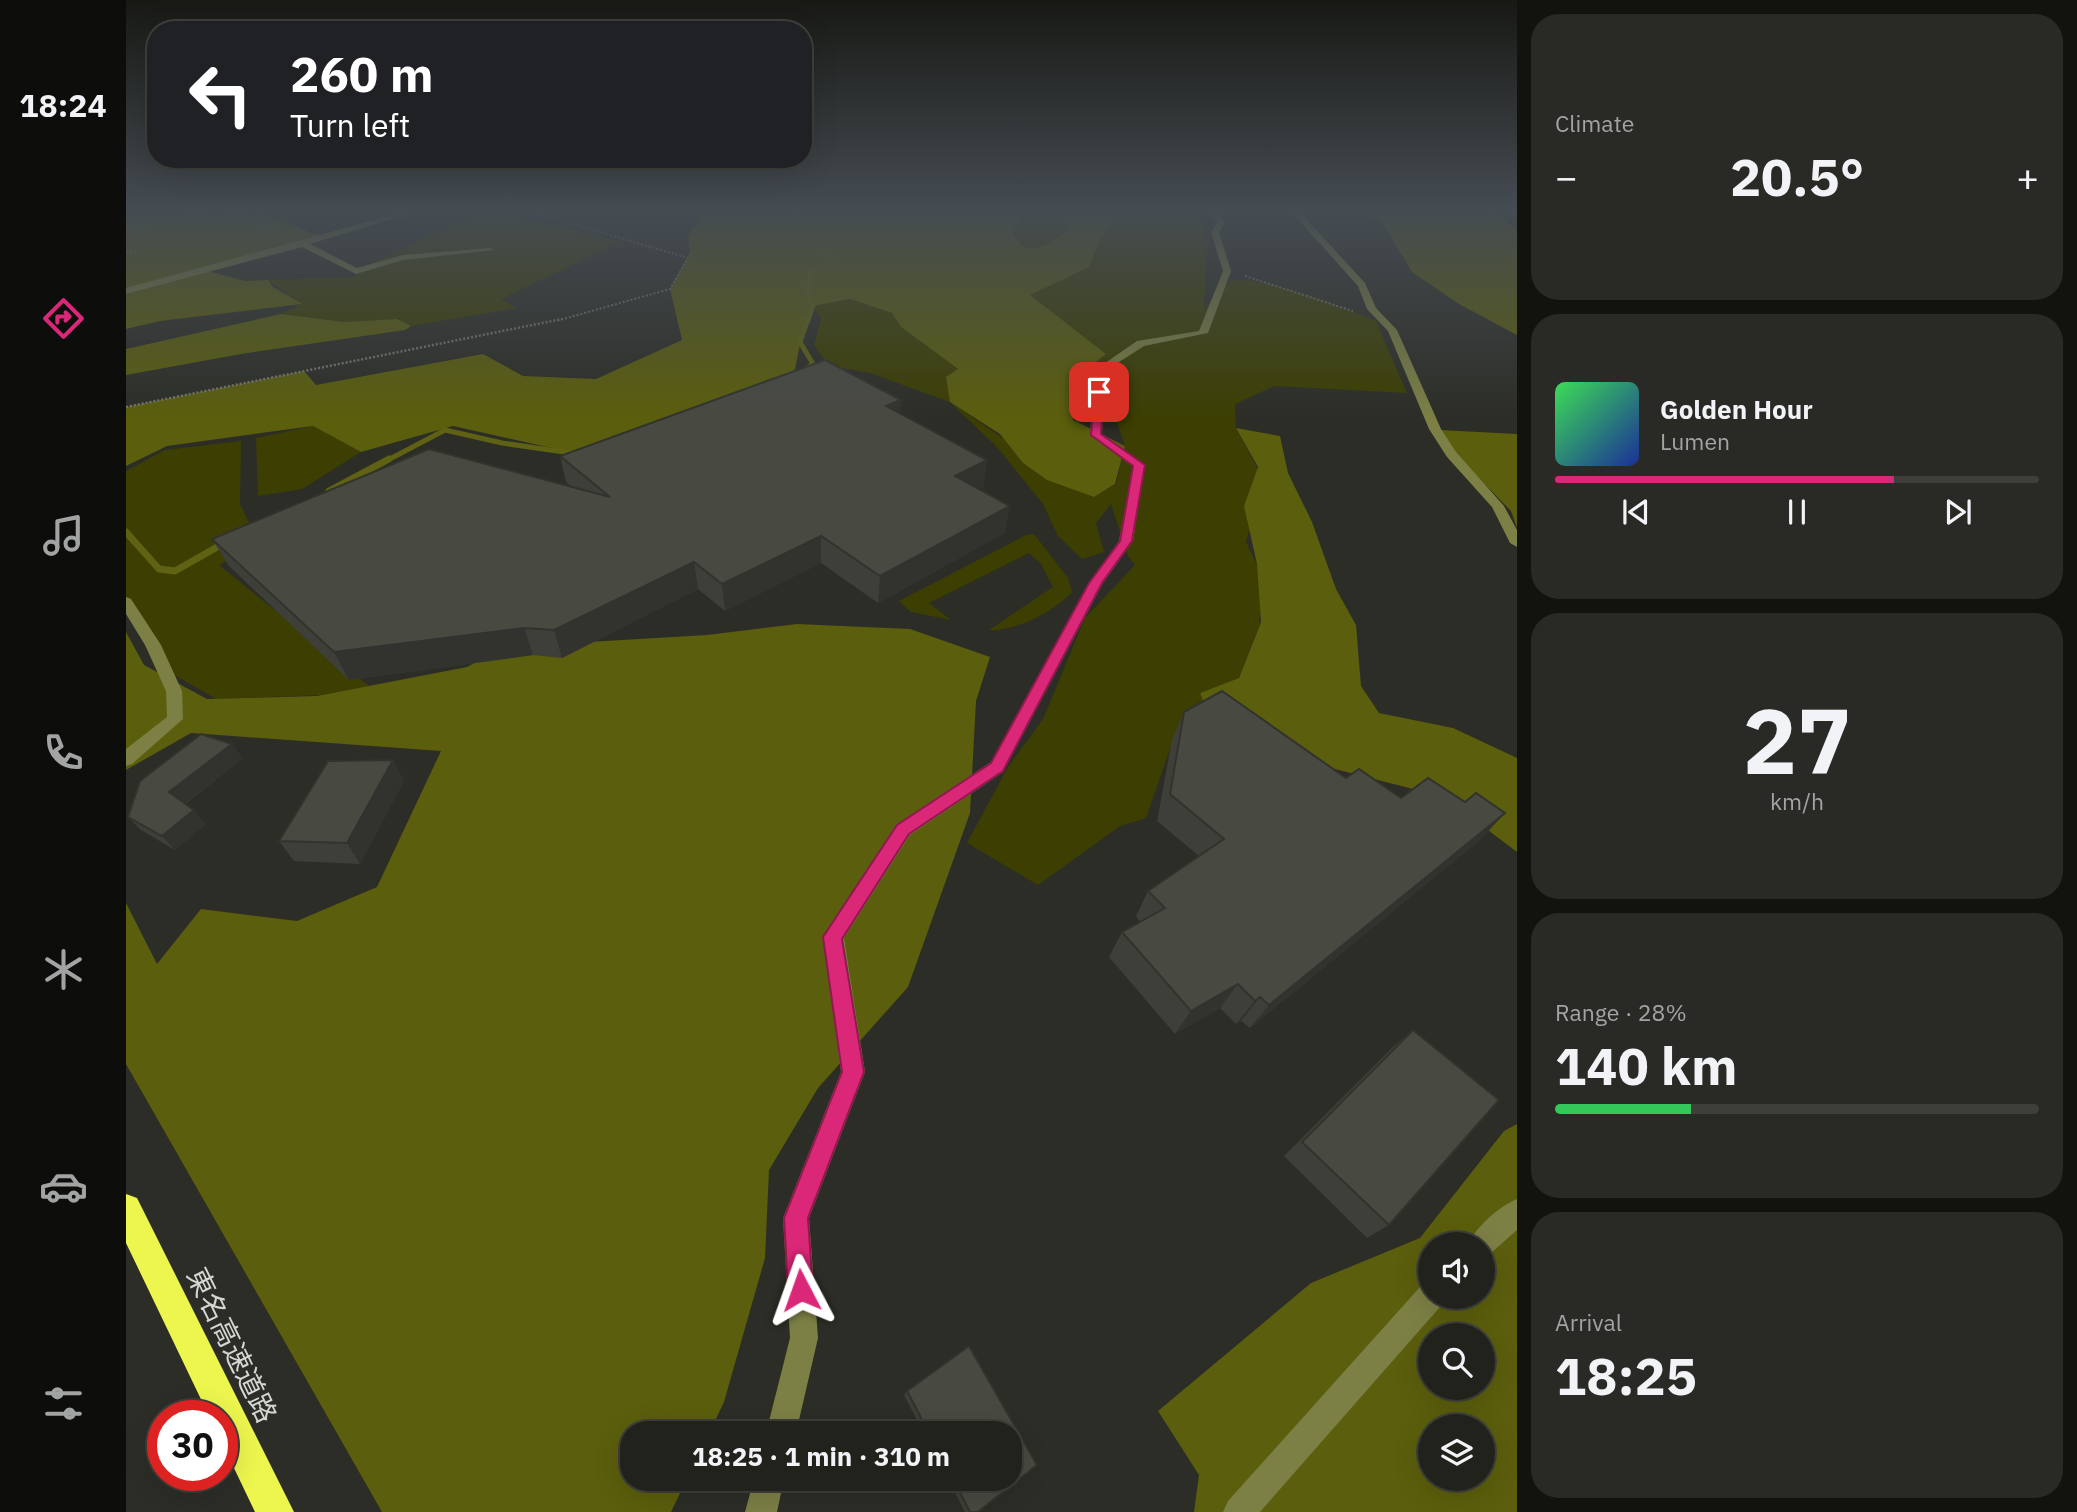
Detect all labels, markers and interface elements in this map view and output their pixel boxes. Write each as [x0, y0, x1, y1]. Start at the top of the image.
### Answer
text: 260 m [290, 42, 434, 105]
icon: left [175, 49, 266, 140]
text: 18:24 [19, 84, 107, 126]
text: Turn left [290, 104, 410, 146]
text: Climate [1555, 108, 1634, 138]
text: 20.5° [1730, 143, 1864, 210]
text: − [1555, 152, 1578, 201]
text: + [2016, 152, 2039, 201]
icon: directions [39, 294, 88, 343]
pin [1069, 362, 1129, 422]
icon: arrive [1080, 373, 1118, 411]
text: Golden Hour [1660, 392, 1813, 426]
text: Lumen [1660, 426, 1730, 456]
icon: previous [1617, 493, 1655, 531]
icon: pause [1778, 493, 1816, 531]
icon: next [1939, 493, 1977, 531]
icon: music [39, 511, 88, 560]
text: 27 [1742, 681, 1852, 799]
icon: phone [39, 728, 88, 777]
text: km/h [1770, 786, 1824, 816]
icon: climate [39, 945, 88, 994]
text: Range · 28% [1555, 997, 1687, 1027]
text: 140 km [1555, 1032, 1737, 1099]
icon: car [39, 1162, 88, 1211]
map controls [1418, 1232, 1495, 1491]
button: sound [1418, 1232, 1495, 1309]
position arrow [764, 1253, 838, 1327]
street label: 東名高速道路 [179, 1261, 286, 1428]
text: Arrival [1555, 1307, 1622, 1337]
button: search [1418, 1323, 1495, 1400]
text: 18:25 [1555, 1342, 1697, 1409]
icon: filters [39, 1379, 88, 1428]
speed limit sign: 30 [147, 1400, 238, 1491]
button: layers [1418, 1414, 1495, 1491]
text: 18:25 · 1 min · 310 m [692, 1439, 950, 1473]

